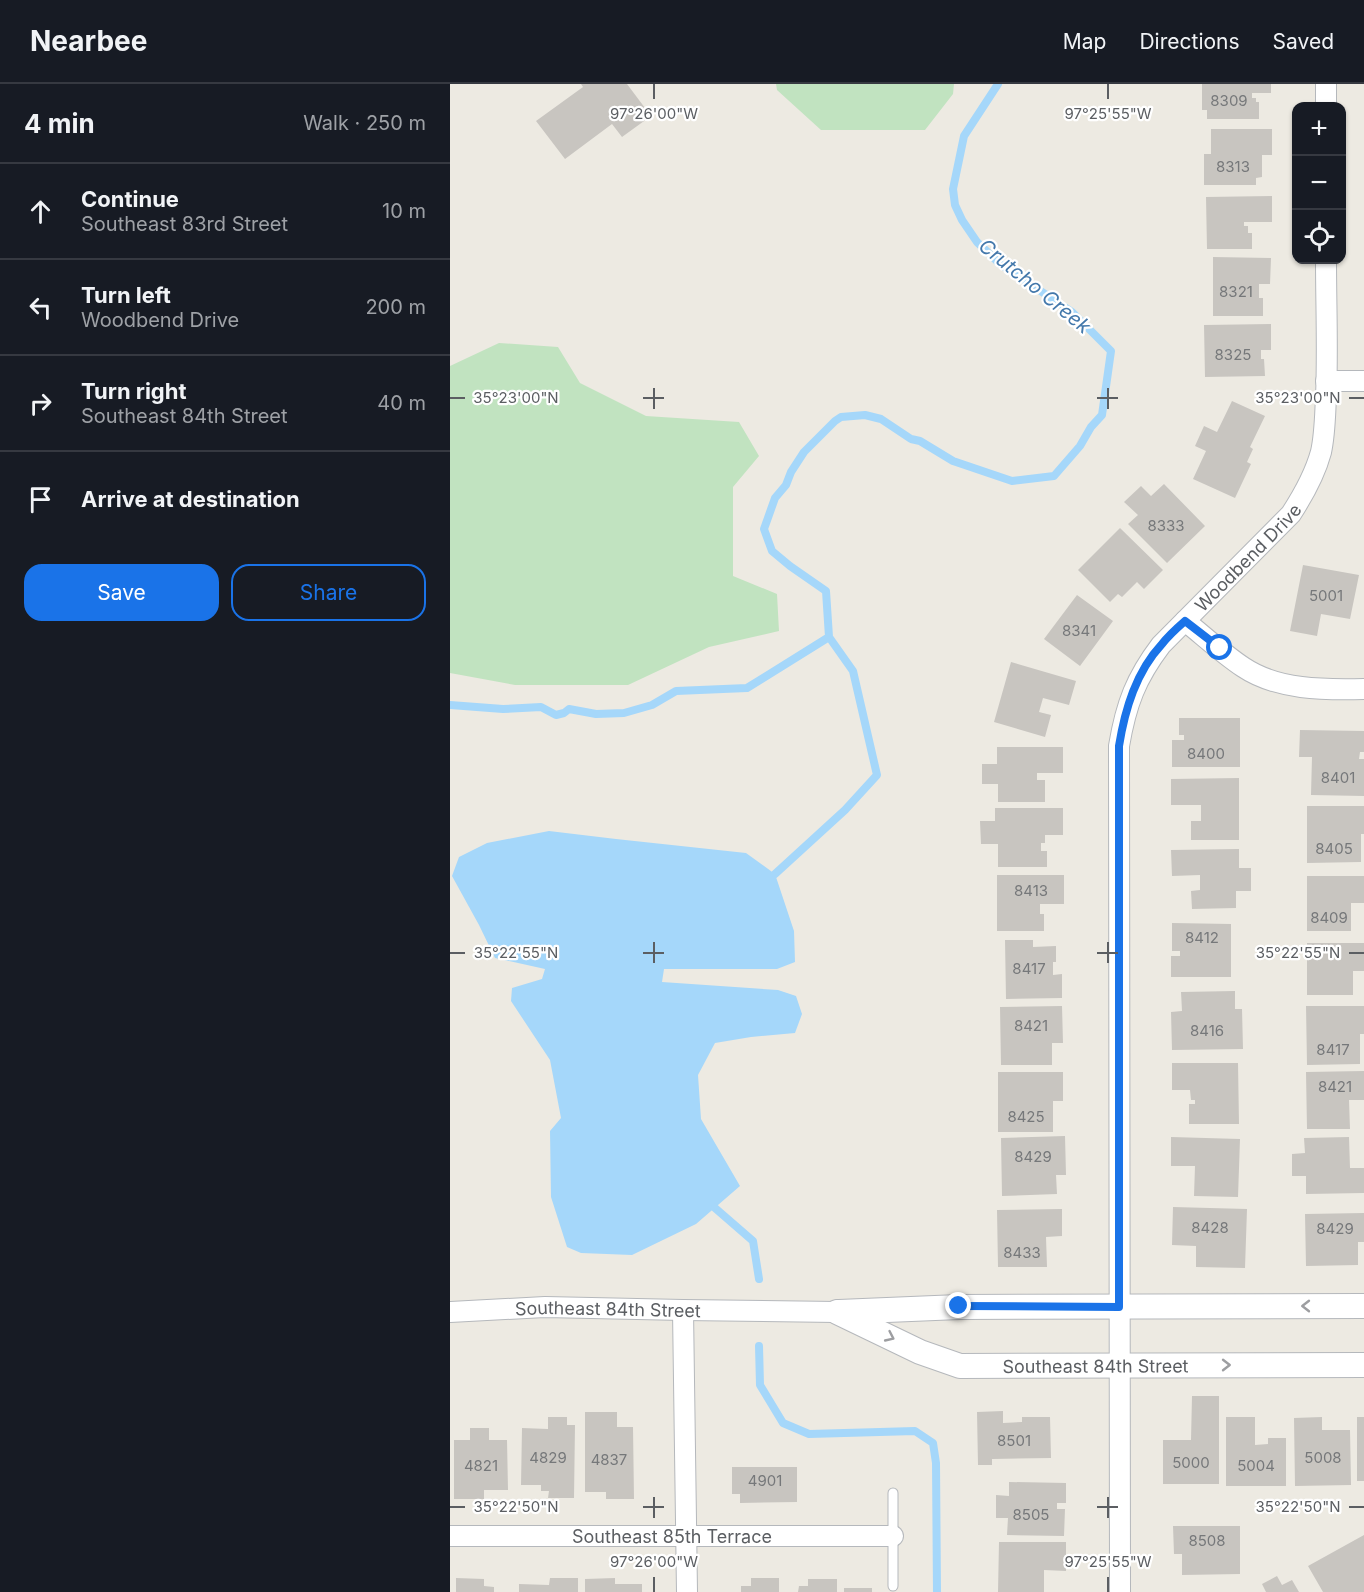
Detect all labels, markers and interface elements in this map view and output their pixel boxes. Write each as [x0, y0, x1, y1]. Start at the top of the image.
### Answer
text: Nearbee [30, 24, 147, 58]
text: Map [1063, 29, 1106, 54]
text: Directions [1139, 29, 1240, 54]
text: Saved [1273, 29, 1334, 54]
house number: 8309 [1210, 91, 1248, 110]
map controls [1292, 102, 1346, 264]
button: + [1292, 102, 1346, 156]
text: 97°26'00"W [610, 104, 698, 123]
text: 97°25'55"W [1064, 104, 1152, 123]
text: 4 min [24, 108, 95, 139]
text: Walk · 250 m [303, 111, 426, 135]
button: − [1292, 156, 1346, 210]
house number: 8313 [1216, 157, 1250, 176]
text: Continue [81, 186, 179, 212]
icon: ahead [24, 195, 57, 228]
text: 10 m [382, 199, 426, 223]
button: locate [1292, 210, 1346, 264]
text: Southeast 83rd Street [81, 212, 288, 236]
water label: Crutcho Creek [974, 234, 1097, 339]
text: Turn left [81, 282, 171, 308]
house number: 8321 [1219, 282, 1253, 301]
icon: left [24, 291, 57, 324]
text: 200 m [365, 295, 426, 319]
text: Woodbend Drive [81, 308, 239, 332]
house number: 8325 [1215, 345, 1251, 364]
text: Turn right [81, 378, 187, 404]
icon: right [24, 387, 57, 420]
text: 35°23'00"N [473, 388, 559, 407]
text: 35°23'00"N [1255, 388, 1341, 407]
text: 40 m [377, 391, 426, 415]
text: Southeast 84th Street [81, 404, 288, 428]
icon: arrive [24, 483, 57, 516]
text: Arrive at destination [81, 486, 300, 512]
street label: Woodbend Drive [1190, 500, 1305, 615]
house number: 8333 [1147, 516, 1185, 535]
button: Save [24, 564, 219, 621]
button: Share [231, 564, 426, 621]
house number: 5001 [1309, 586, 1343, 605]
house number: 8341 [1062, 621, 1096, 640]
route start [1206, 634, 1232, 660]
house number: 8400 [1187, 744, 1225, 763]
house number: 8401 [1321, 768, 1355, 787]
house number: 8405 [1315, 839, 1353, 858]
house number: 8413 [1014, 881, 1048, 900]
house number: 8409 [1310, 908, 1348, 927]
house number: 8412 [1185, 928, 1219, 947]
text: 35°22'55"N [474, 943, 558, 962]
text: 35°22'55"N [1256, 943, 1340, 962]
house number: 8417 [1012, 959, 1046, 978]
house number: 8421 [1014, 1016, 1048, 1035]
house number: 8416 [1190, 1021, 1224, 1040]
house number: 8417 [1316, 1040, 1350, 1059]
house number: 8421 [1318, 1077, 1352, 1096]
house number: 8425 [1007, 1107, 1045, 1126]
house number: 8429 [1014, 1147, 1052, 1166]
house number: 8428 [1191, 1218, 1229, 1237]
house number: 8429 [1316, 1219, 1354, 1238]
house number: 8433 [1003, 1243, 1041, 1262]
route end [945, 1292, 971, 1318]
street label: Southeast 84th Street [514, 1296, 701, 1321]
one-way arrow [1301, 1300, 1310, 1312]
one-way arrow [883, 1330, 894, 1342]
street label: Southeast 84th Street [1002, 1355, 1189, 1376]
one-way arrow [1221, 1359, 1230, 1371]
house number: 8501 [997, 1431, 1031, 1450]
house number: 4829 [529, 1448, 567, 1467]
house number: 5008 [1304, 1448, 1342, 1467]
house number: 4837 [591, 1450, 627, 1469]
house number: 5000 [1172, 1453, 1210, 1472]
house number: 4821 [464, 1456, 498, 1475]
house number: 5004 [1237, 1456, 1275, 1475]
house number: 4901 [748, 1471, 782, 1490]
text: 35°22'50"N [474, 1497, 558, 1516]
text: 35°22'50"N [1256, 1497, 1340, 1516]
house number: 8505 [1013, 1505, 1049, 1524]
street label: Southeast 85th Terrace [572, 1526, 772, 1547]
house number: 8508 [1188, 1531, 1226, 1550]
text: 97°26'00"W [610, 1552, 698, 1571]
text: 97°25'55"W [1064, 1552, 1152, 1571]

